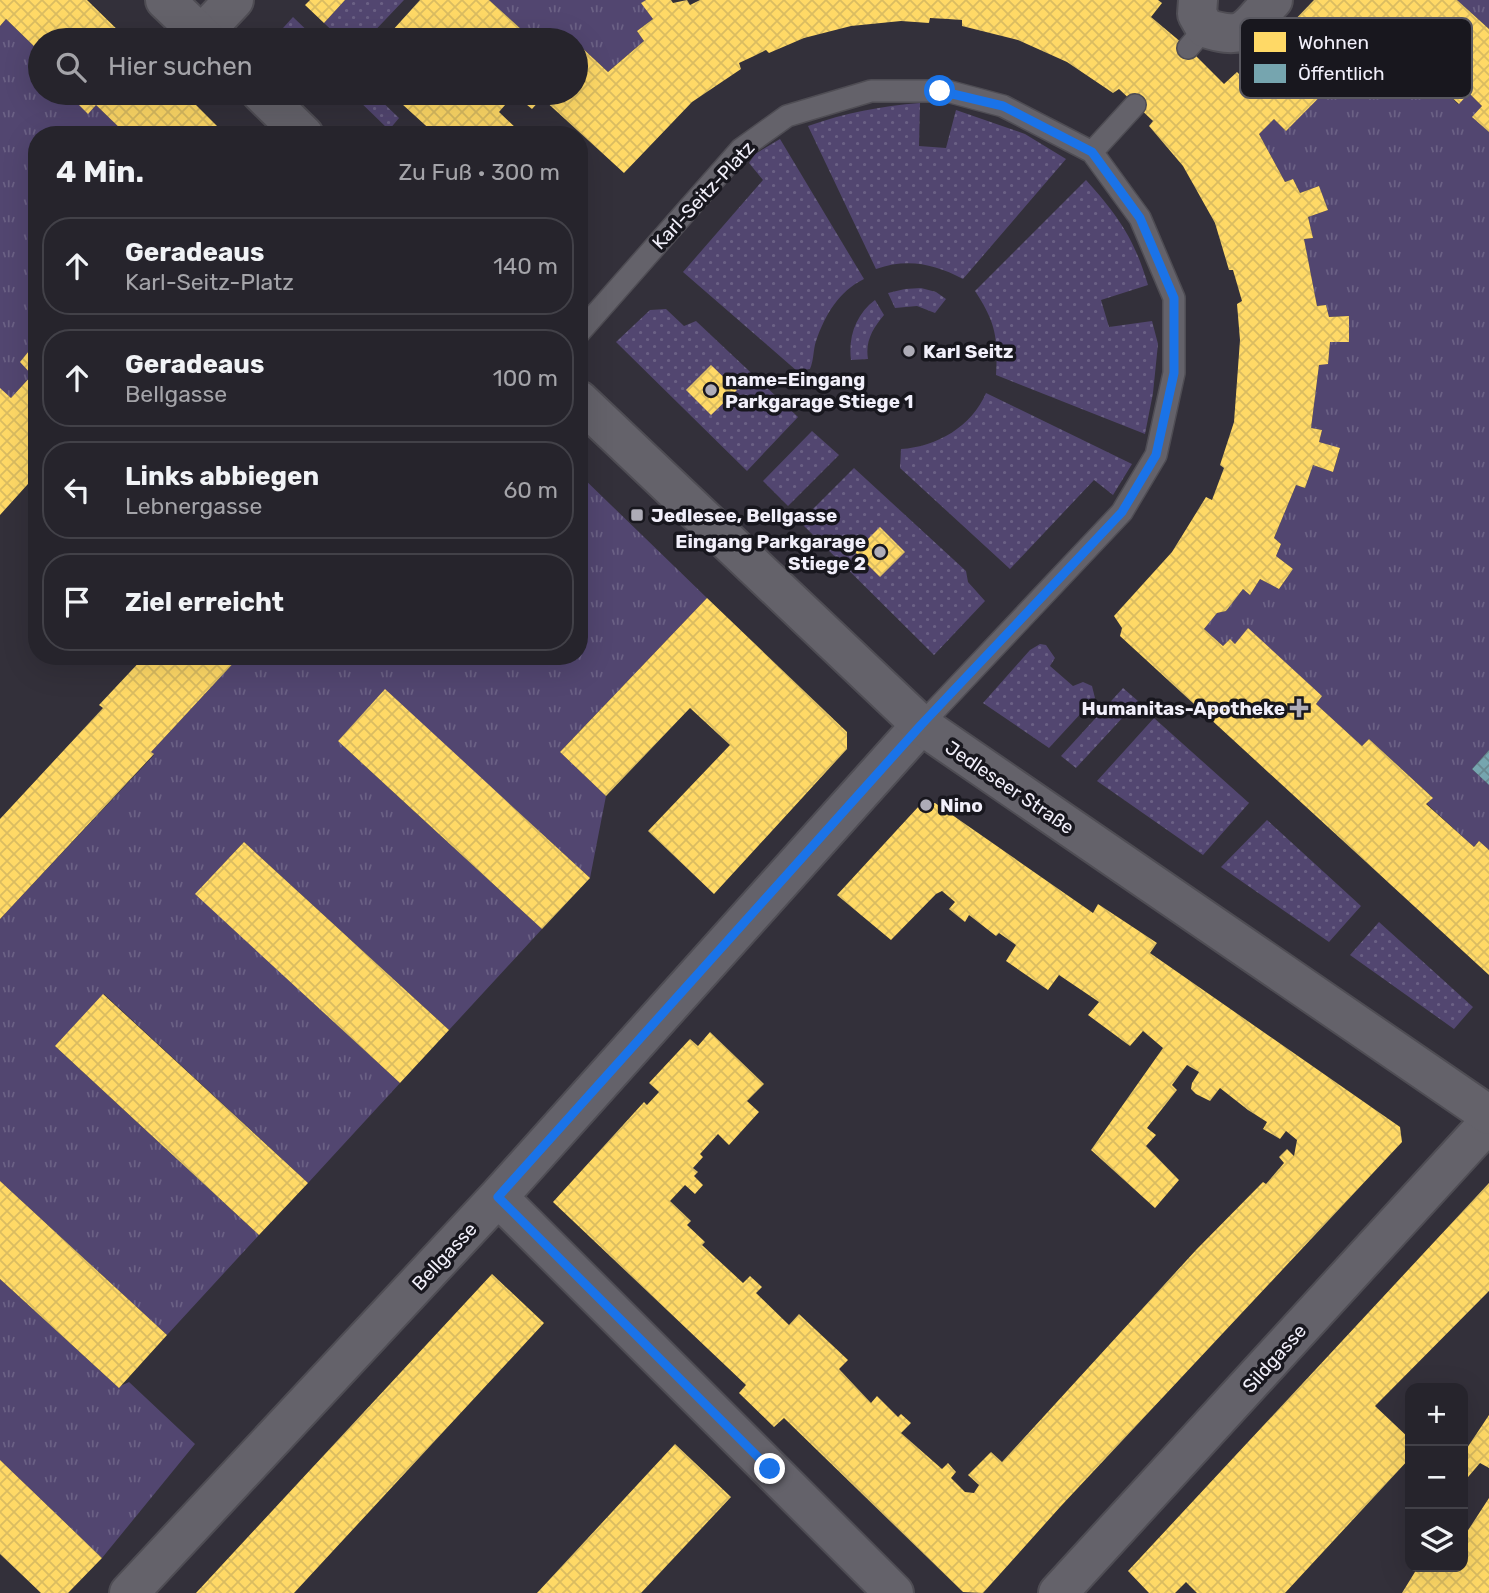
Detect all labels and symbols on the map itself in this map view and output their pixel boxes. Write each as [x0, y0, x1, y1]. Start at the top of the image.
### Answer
legend [1240, 18, 1472, 98]
text: Wohnen [1298, 31, 1369, 54]
text: Öffentlich [1298, 62, 1385, 85]
route start [924, 75, 955, 106]
street label: Karl-Seitz-Platz [647, 136, 759, 254]
place label: Karl Seitz [923, 340, 1013, 363]
marker: Karl Seitz [901, 343, 917, 359]
place label: name=Eingang Parkgarage Stiege 1 [725, 368, 913, 413]
marker: name=Eingang Parkgarage Stiege 1 [703, 382, 719, 398]
place label: Jedlesee, Bellgasse [651, 504, 837, 527]
marker: Jedlesee, Bellgasse [629, 507, 645, 523]
place label: Eingang Parkgarage Stiege 2 [675, 530, 866, 575]
marker: Eingang Parkgarage Stiege 2 [872, 544, 888, 560]
place label: Humanitas-Apotheke [1082, 697, 1285, 720]
marker: Humanitas-Apotheke [1291, 700, 1307, 716]
street label: Jedleseer Straße [941, 736, 1078, 839]
place label: Nino [940, 794, 983, 817]
marker: Nino [918, 797, 934, 813]
street label: Bellgasse [407, 1218, 482, 1295]
street label: Sildgasse [1238, 1319, 1311, 1397]
route end [754, 1453, 785, 1484]

